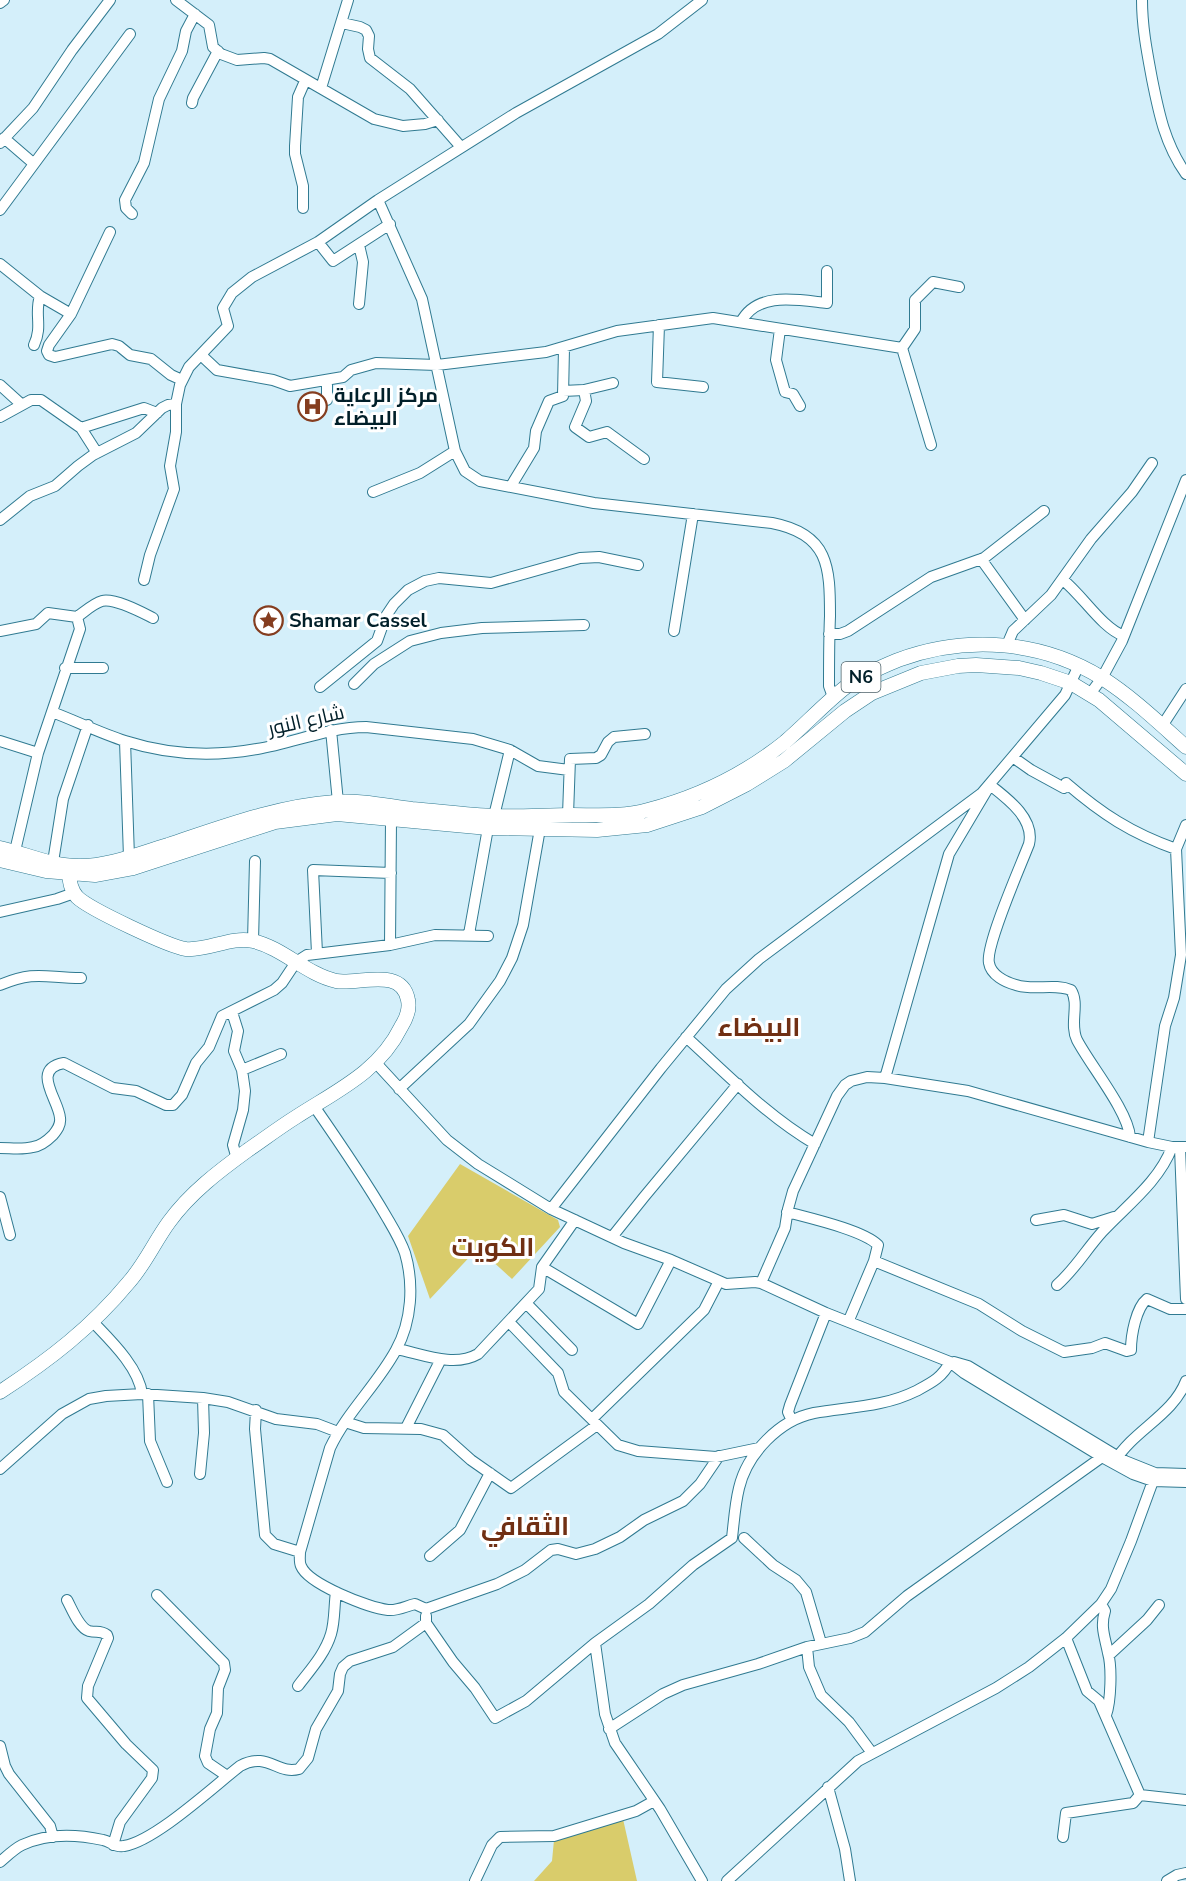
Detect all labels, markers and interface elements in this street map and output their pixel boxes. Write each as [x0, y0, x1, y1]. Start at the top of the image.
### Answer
place label: مركز الرعاية البيضاء [334, 382, 438, 432]
hospital icon: مركز الرعاية البيضاء [297, 391, 329, 423]
place icon: Shamar Cassel [252, 604, 284, 636]
place label: Shamar Cassel [289, 607, 427, 634]
road number: N6 [842, 662, 880, 692]
street label: شارع النور [264, 699, 347, 743]
district label: البيضاء [718, 1010, 800, 1045]
district label: الكويت [451, 1230, 535, 1265]
district label: الثقافي [481, 1509, 569, 1547]

